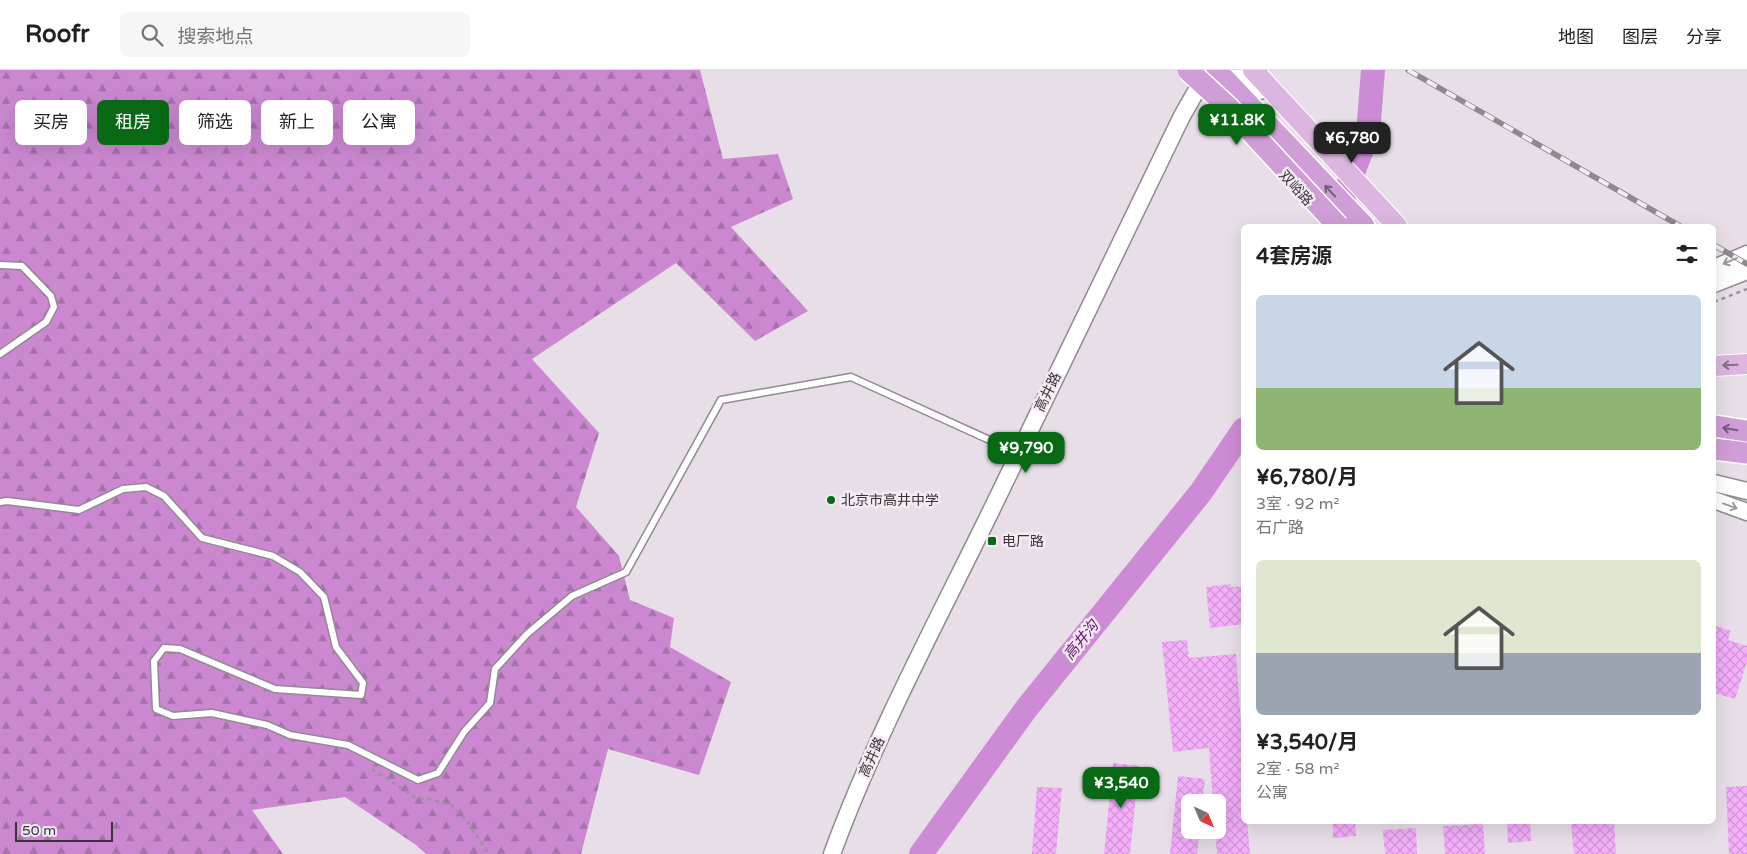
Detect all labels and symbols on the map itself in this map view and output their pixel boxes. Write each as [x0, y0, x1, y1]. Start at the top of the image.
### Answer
pin: ¥11.8K [1196, 104, 1278, 146]
pin: ¥6,780 [1311, 122, 1393, 164]
street label: 双峪路 [1276, 167, 1316, 209]
one-way arrow [1324, 184, 1336, 197]
one-way arrow [1723, 257, 1738, 266]
one-way arrow [1723, 360, 1739, 370]
street label: 高井路 [1031, 369, 1065, 415]
one-way arrow [1723, 423, 1739, 433]
pin: ¥9,790 [985, 432, 1067, 474]
place label: 北京市高井中学 [841, 492, 939, 509]
marker: 北京市高井中学 [825, 494, 837, 506]
one-way arrow [1722, 502, 1738, 511]
place label: 电厂路 [1002, 533, 1044, 550]
marker: 电厂路 [986, 535, 998, 547]
water label: 高井沟 [1060, 615, 1103, 663]
street label: 高井路 [856, 734, 888, 780]
pin: ¥3,540 [1080, 766, 1162, 809]
north arrow [1181, 794, 1226, 839]
scale bar [15, 819, 112, 842]

